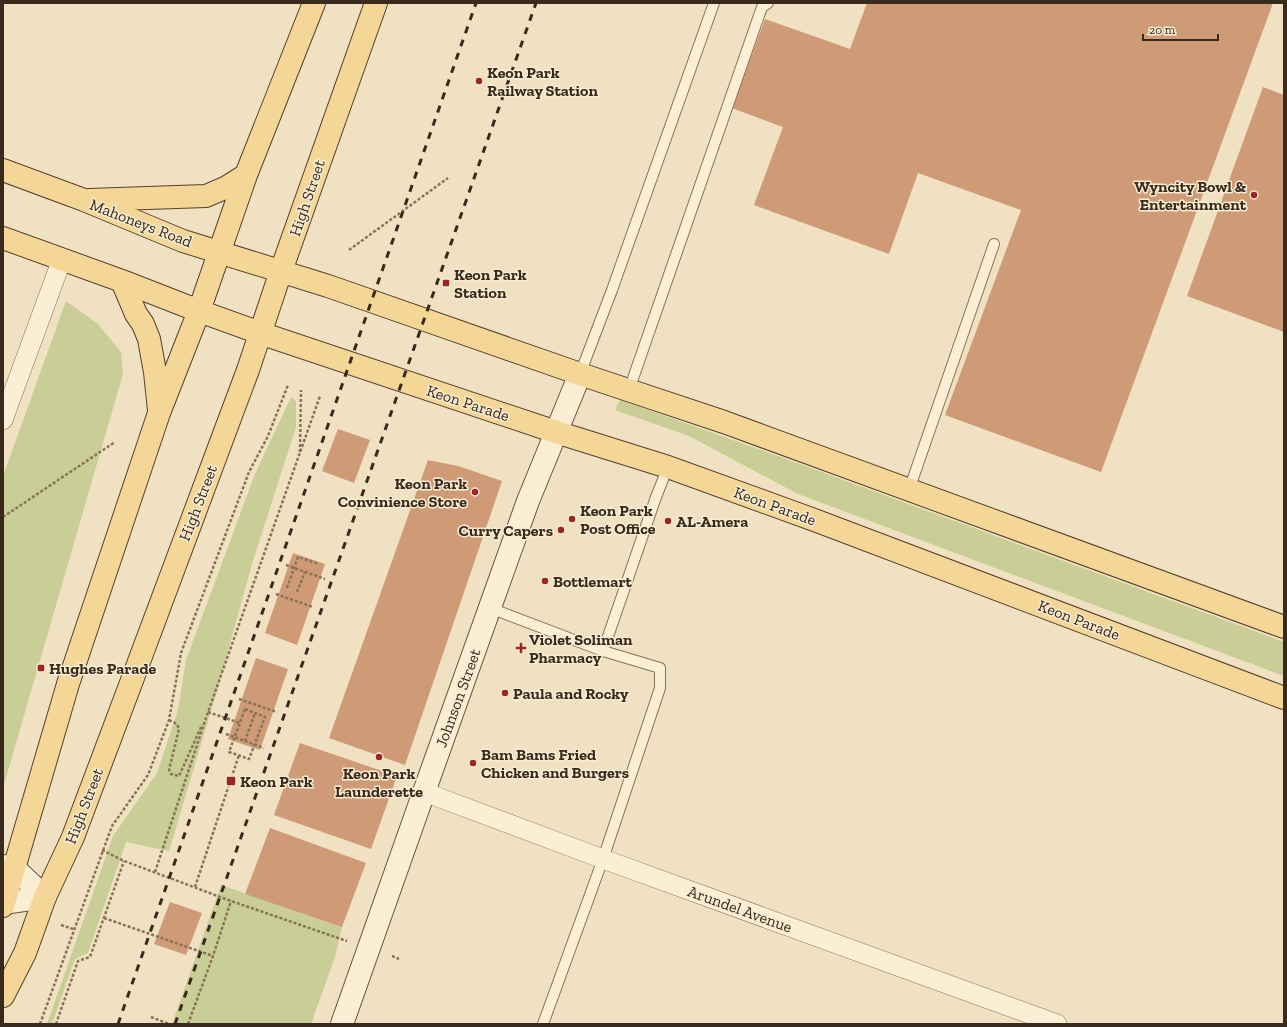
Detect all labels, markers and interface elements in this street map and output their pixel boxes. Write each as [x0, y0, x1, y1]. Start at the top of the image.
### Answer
scale bar [1143, 16, 1218, 42]
text: 20 m [1149, 23, 1176, 37]
place label: Keon Park Railway Station [487, 63, 598, 100]
marker: Keon Park Railway Station [474, 76, 484, 86]
street label: High Street [285, 157, 329, 239]
place label: Wyncity Bowl & Entertainment [1134, 177, 1247, 214]
marker: Wyncity Bowl & Entertainment [1249, 190, 1259, 200]
street label: Mahoneys Road [87, 195, 195, 251]
place label: Keon Park Station [454, 265, 527, 302]
marker: Keon Park Station [441, 278, 451, 288]
street label: Keon Parade [424, 381, 512, 425]
street label: High Street [175, 462, 221, 544]
place label: Keon Park Convinience Store [338, 474, 467, 511]
street label: Keon Parade [731, 482, 819, 530]
marker: Keon Park Convinience Store [470, 487, 480, 497]
place label: Keon Park Post Office [580, 501, 656, 538]
place label: AL-Amera [676, 512, 748, 531]
marker: Keon Park Post Office [567, 514, 577, 524]
marker: AL-Amera [663, 516, 673, 526]
place label: Curry Capers [458, 521, 553, 540]
marker: Curry Capers [556, 525, 566, 535]
place label: Bottlemart [553, 572, 633, 591]
marker: Bottlemart [540, 576, 550, 586]
street label: Keon Parade [1035, 596, 1123, 644]
place label: Violet Soliman Pharmacy [529, 630, 633, 667]
marker: Violet Soliman Pharmacy [516, 643, 526, 653]
street label: Johnson Street [431, 646, 485, 750]
place label: Hughes Parade [49, 659, 157, 678]
marker: Hughes Parade [36, 663, 46, 673]
place label: Paula and Rocky [513, 684, 629, 703]
marker: Paula and Rocky [500, 688, 510, 698]
place label: Bam Bams Fried Chicken and Burgers [481, 745, 629, 782]
marker: Keon Park Launderette [374, 752, 384, 762]
marker: Bam Bams Fried Chicken and Burgers [468, 758, 478, 768]
place label: Keon Park Launderette [335, 764, 423, 801]
street label: High Street [61, 765, 107, 847]
place label: Keon Park [240, 772, 313, 791]
marker: Keon Park [225, 775, 237, 787]
street label: Arundel Avenue [685, 881, 795, 937]

